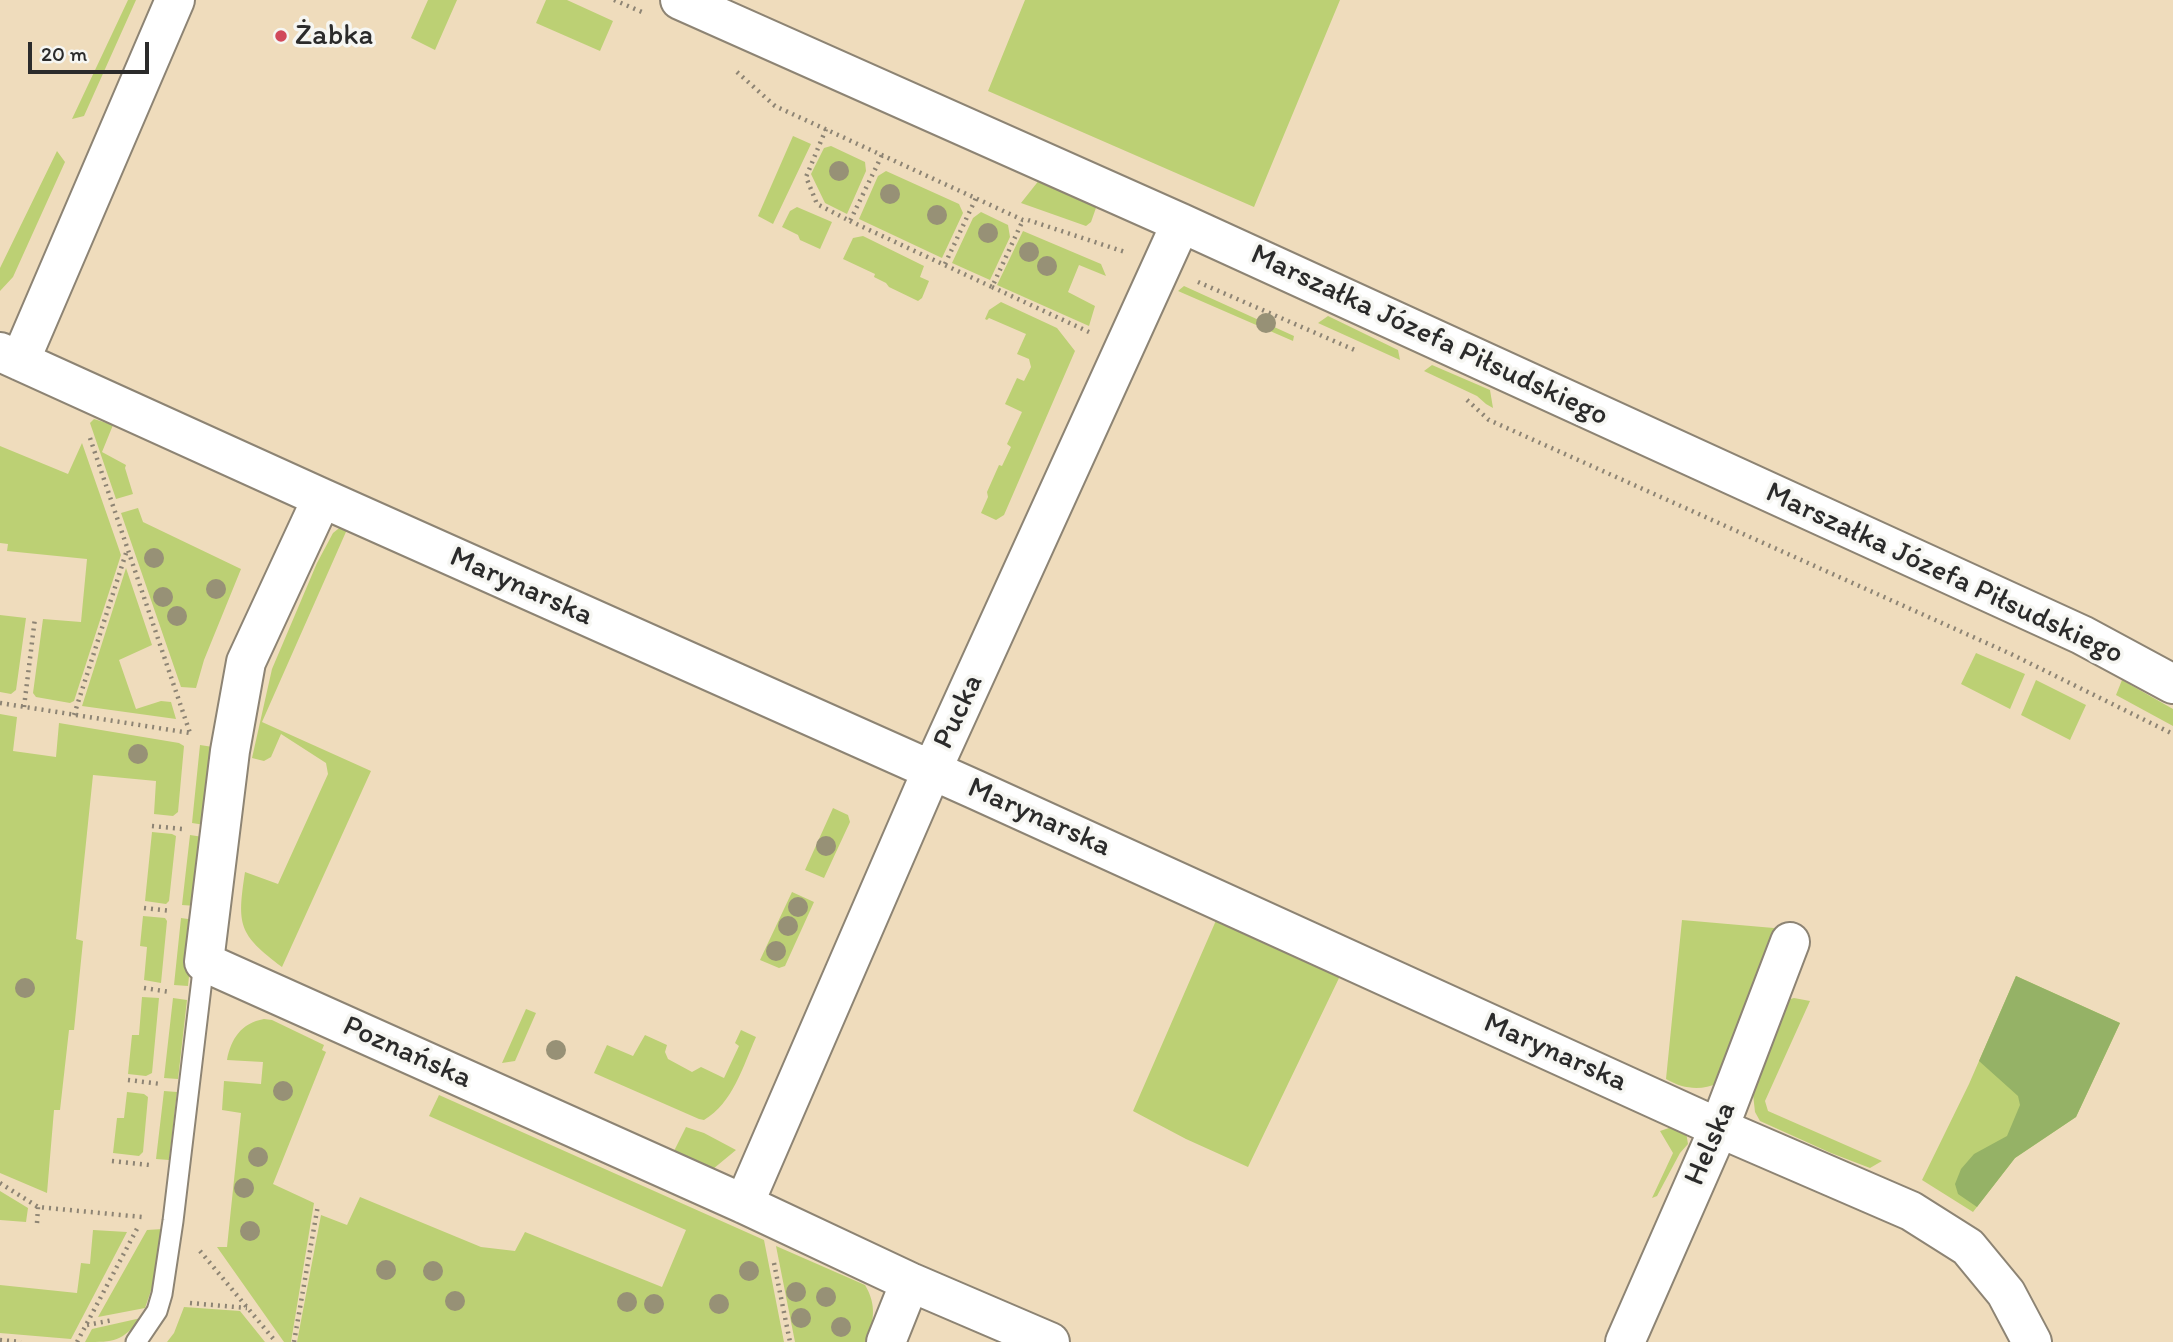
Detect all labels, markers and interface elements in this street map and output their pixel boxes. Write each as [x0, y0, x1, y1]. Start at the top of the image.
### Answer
place label: Żabka [295, 18, 373, 54]
scale bar [32, 28, 152, 72]
marker: Żabka [273, 28, 289, 44]
text: 20 m [41, 41, 87, 66]
street label: Marszałka Józefa Piłsudskiego [1244, 237, 1614, 435]
street label: Marszałka Józefa Piłsudskiego [1759, 475, 2129, 673]
street label: Marynarska [444, 539, 598, 635]
street label: Pucka [926, 669, 992, 755]
street label: Marynarska [962, 770, 1116, 866]
street label: Marynarska [1478, 1005, 1632, 1101]
street label: Poznańska [337, 1009, 477, 1097]
street label: Helska [1677, 1097, 1745, 1191]

